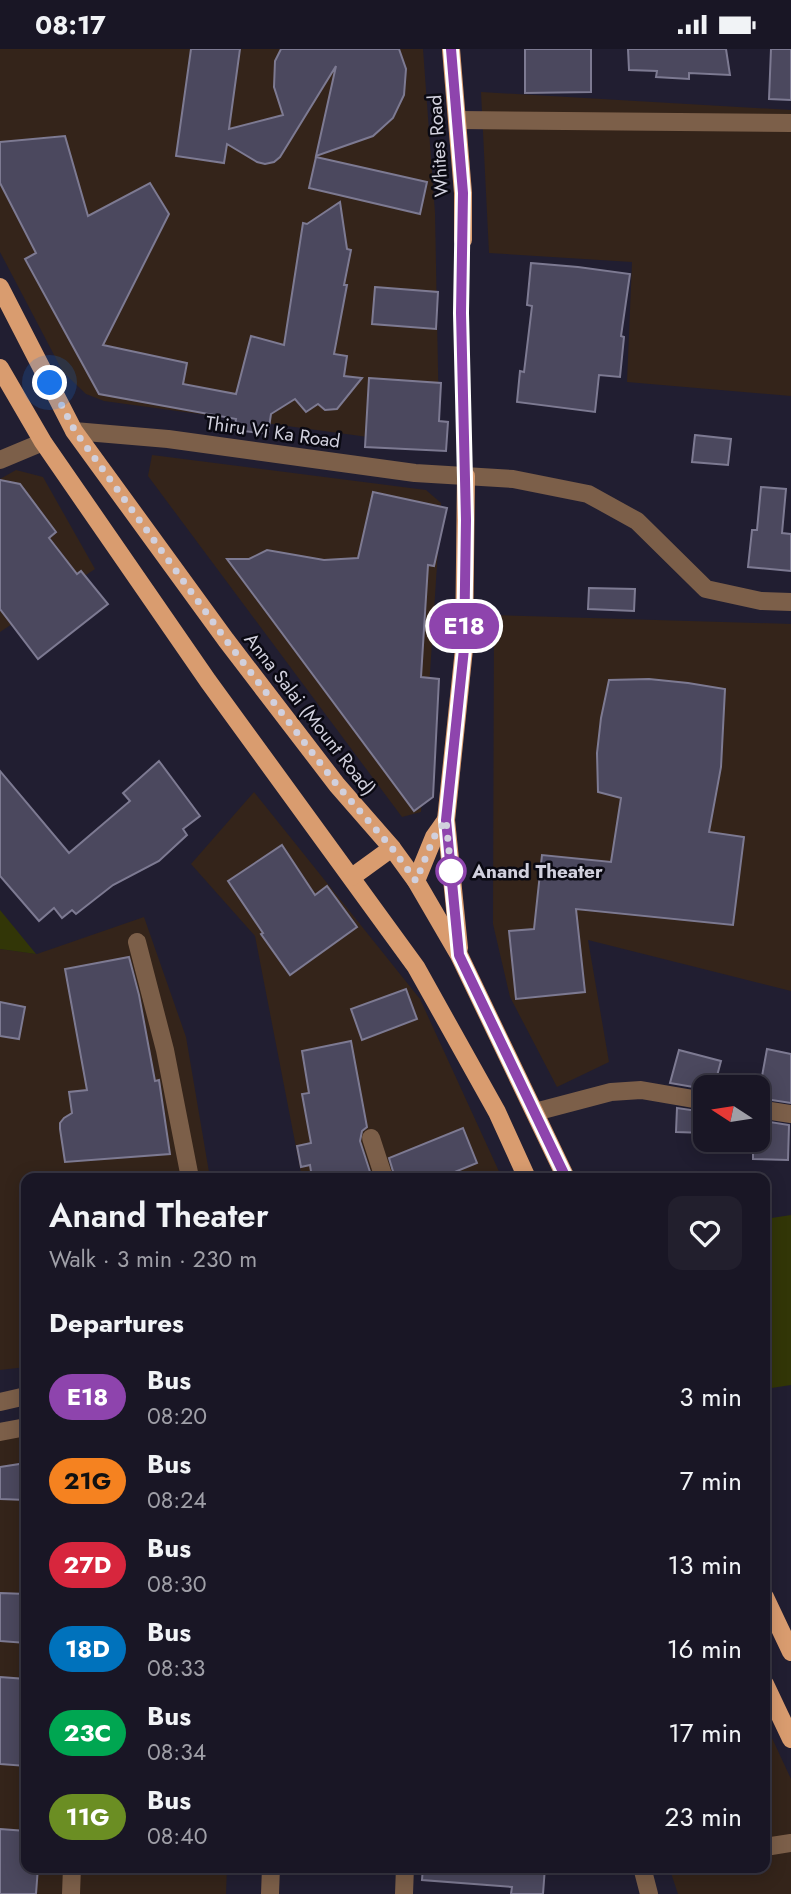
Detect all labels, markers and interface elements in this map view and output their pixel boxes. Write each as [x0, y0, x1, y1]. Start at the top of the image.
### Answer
text: 08:17 [35, 6, 106, 44]
street label: Whites Road [421, 94, 455, 198]
your location [32, 365, 67, 400]
street label: Thiru Vi Ka Road [204, 409, 342, 455]
line badge: E18 [424, 603, 504, 649]
text: E18 [443, 608, 485, 643]
street label: Anna Salai (Mount Road) [238, 627, 382, 801]
marker: Anand Theater [436, 856, 466, 886]
place label: Anand Theater [471, 858, 603, 885]
north arrow [693, 1075, 770, 1151]
map controls [693, 1075, 770, 1152]
text: Anand Theater [49, 1192, 269, 1239]
button: heart [668, 1196, 742, 1270]
text: Walk · 3 min · 230 m [49, 1242, 257, 1276]
text: Departures [49, 1304, 184, 1342]
text: Bus [147, 1361, 191, 1399]
text: 3 min [679, 1378, 742, 1416]
text: E18 [67, 1379, 108, 1414]
text: 08:20 [147, 1399, 207, 1433]
text: Bus [147, 1445, 191, 1483]
text: 7 min [680, 1462, 742, 1500]
text: 21G [64, 1463, 111, 1498]
text: 08:24 [147, 1483, 207, 1517]
text: Bus [147, 1529, 191, 1567]
text: 13 min [668, 1546, 742, 1584]
text: 27D [64, 1547, 111, 1582]
text: 08:30 [147, 1567, 207, 1601]
text: Bus [147, 1613, 191, 1651]
text: 16 min [667, 1630, 742, 1668]
text: 18D [65, 1631, 110, 1666]
text: 08:33 [147, 1651, 205, 1685]
text: Bus [147, 1697, 191, 1735]
text: 17 min [668, 1714, 742, 1752]
text: 23C [64, 1715, 111, 1750]
text: 08:34 [147, 1735, 206, 1769]
text: Bus [147, 1781, 191, 1819]
text: 23 min [665, 1798, 742, 1836]
text: 11G [66, 1799, 109, 1834]
text: 08:40 [147, 1819, 207, 1853]

